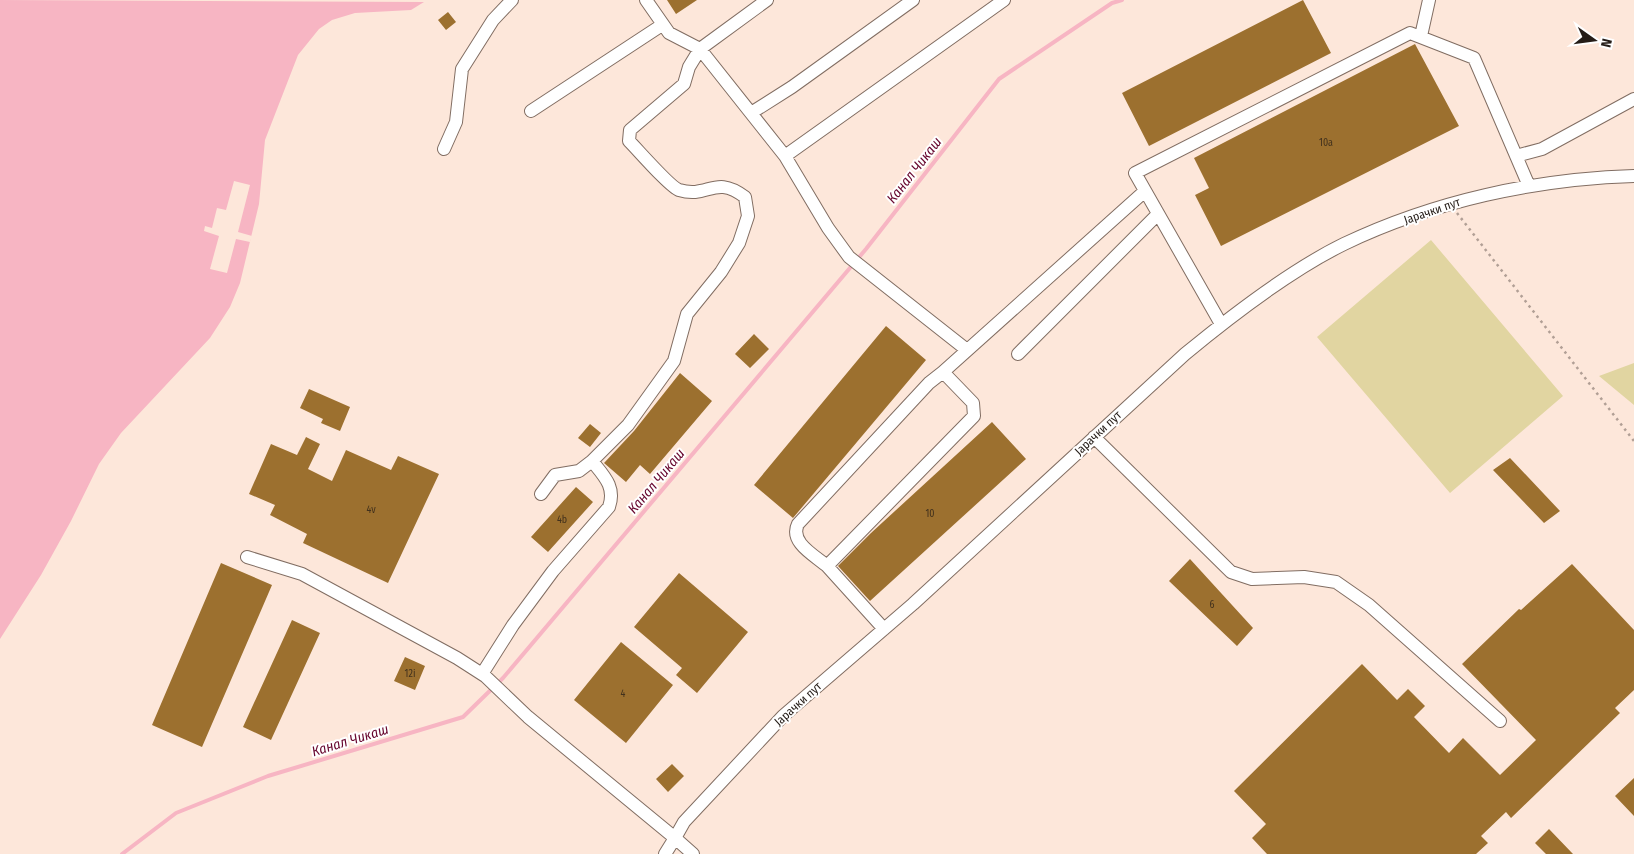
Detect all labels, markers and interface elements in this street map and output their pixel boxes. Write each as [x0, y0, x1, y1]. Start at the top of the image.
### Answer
north arrow [1569, 15, 1619, 65]
text: N [1597, 37, 1615, 49]
water label: Канал Чикаш [883, 134, 946, 207]
house number: 10a [1319, 137, 1333, 149]
street label: Јарачки пут [1402, 195, 1462, 227]
street label: Јарачки пут [1072, 408, 1124, 458]
water label: Канал Чикаш [624, 445, 689, 517]
house number: 4v [366, 504, 376, 516]
house number: 10 [925, 508, 935, 520]
house number: 4b [557, 514, 567, 526]
house number: 6 [1210, 599, 1215, 611]
house number: 12i [405, 668, 415, 680]
street label: Јарачки пут [771, 679, 825, 729]
house number: 4 [621, 688, 626, 700]
water label: Канал Чикаш [310, 721, 391, 760]

